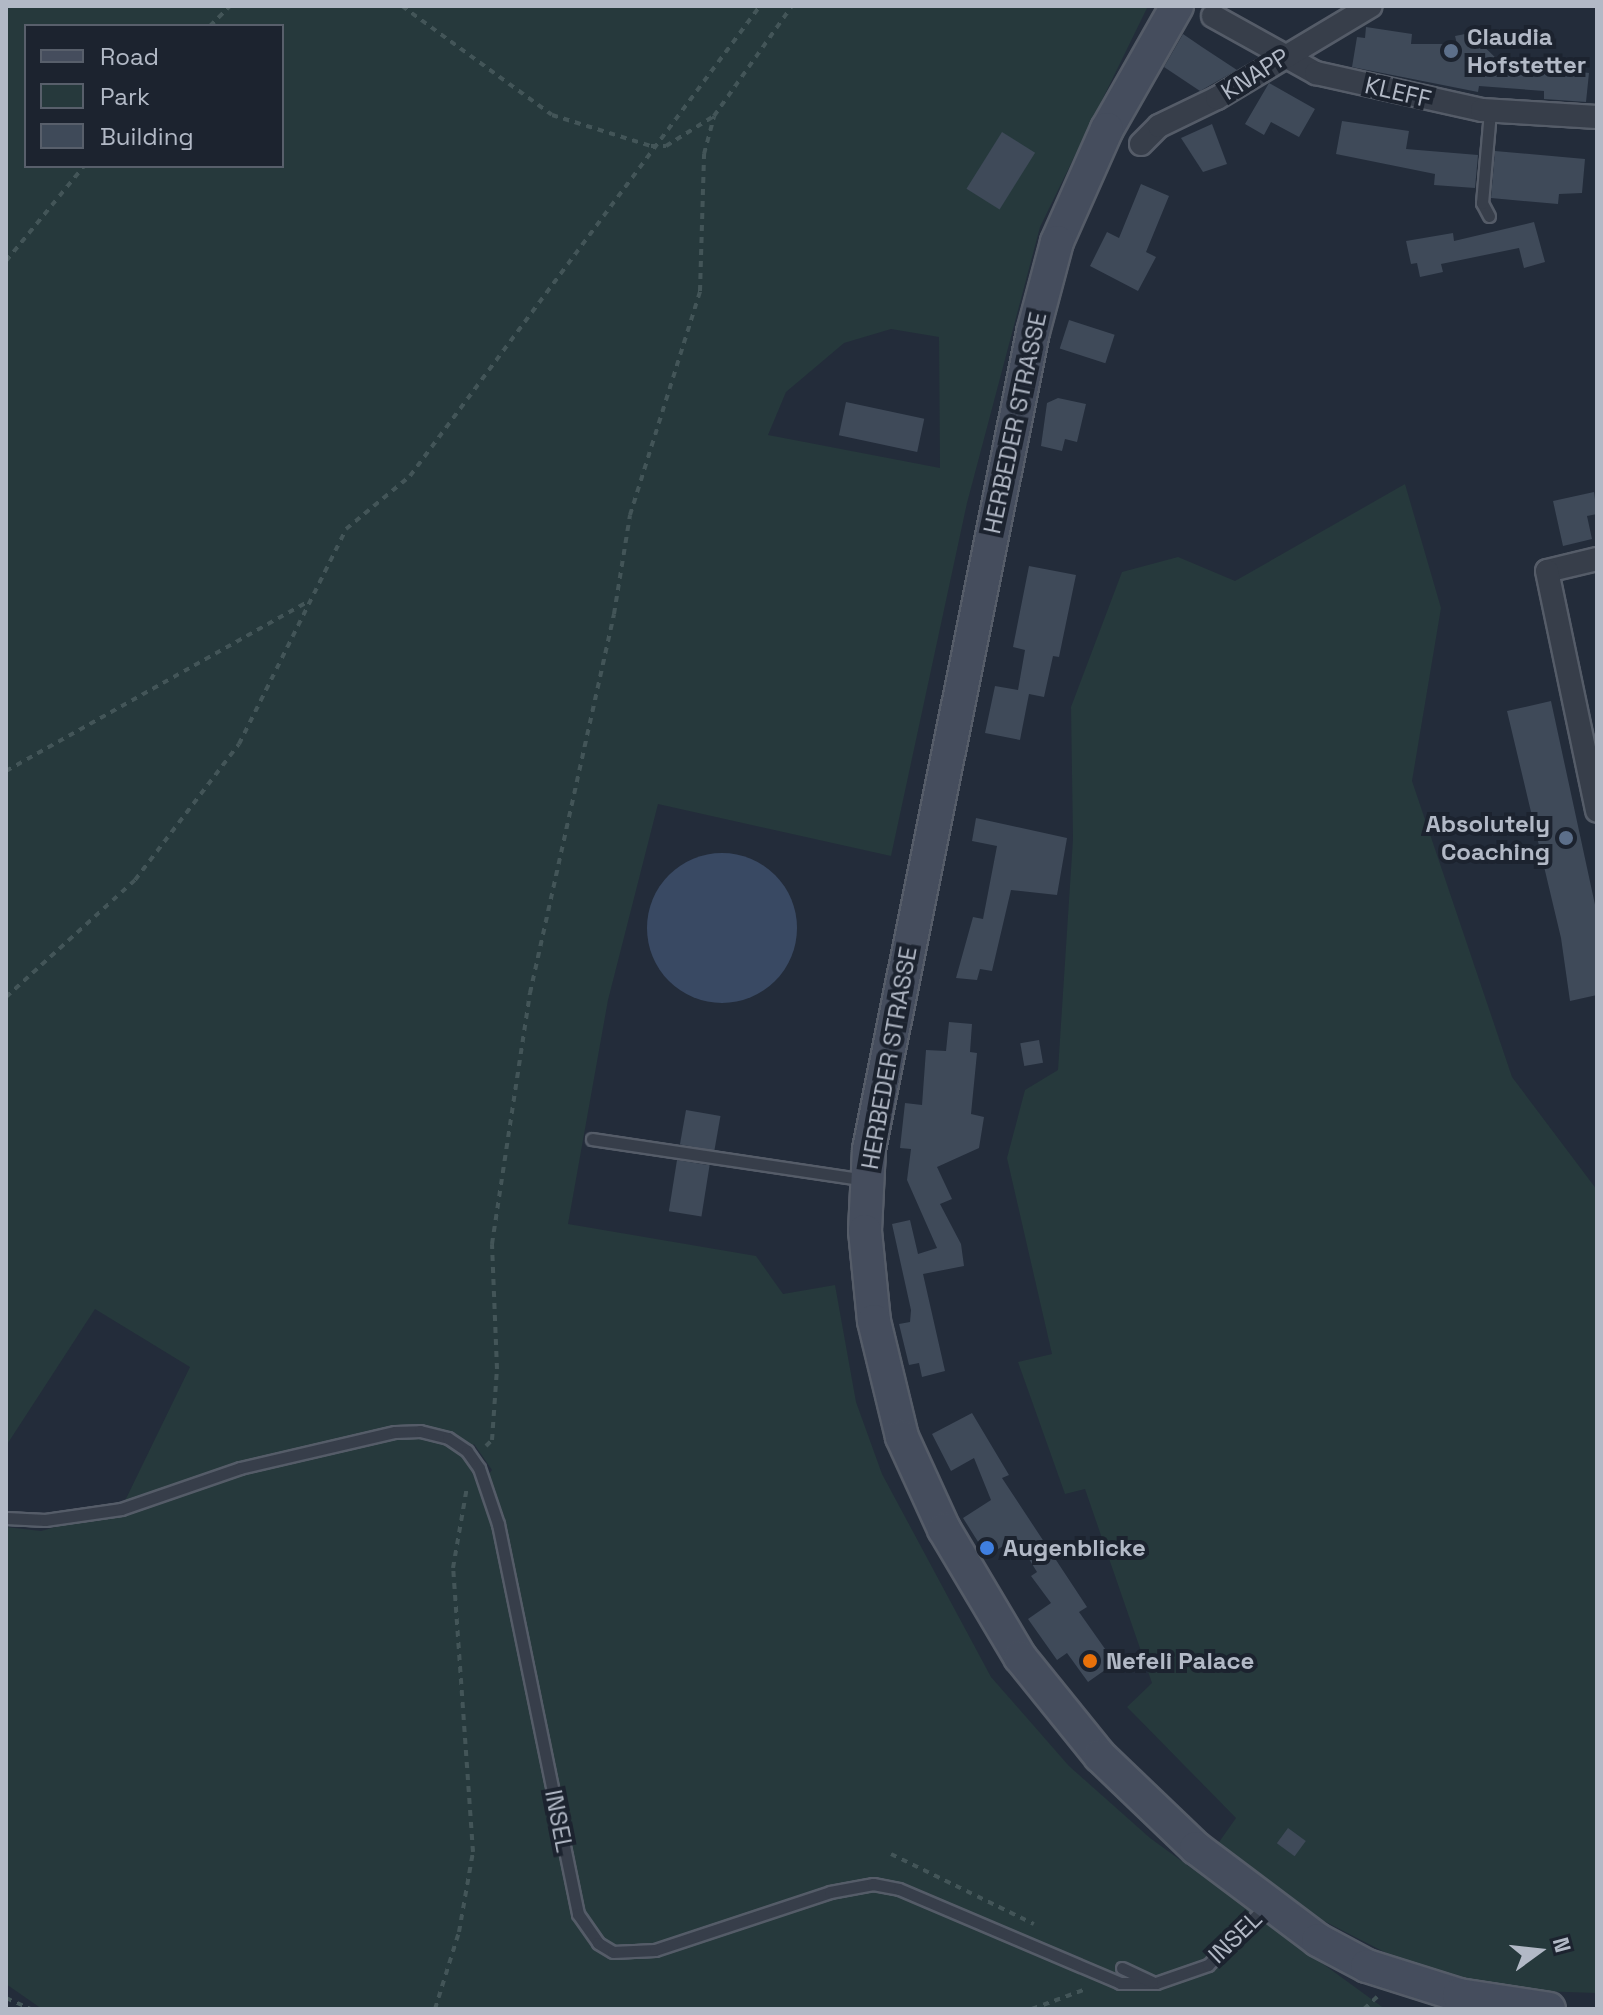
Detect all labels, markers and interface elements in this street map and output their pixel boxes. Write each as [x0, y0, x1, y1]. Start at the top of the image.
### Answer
place label: Claudia Hofstetter [1467, 23, 1586, 79]
legend [24, 24, 284, 168]
text: Road [100, 41, 159, 72]
street label: KNAPP [1216, 42, 1294, 106]
marker: Claudia Hofstetter [1442, 42, 1460, 60]
street label: KLEFF [1362, 70, 1434, 114]
text: Park [100, 81, 150, 112]
text: Building [100, 121, 194, 152]
street label: HERBEDER STRASSE [977, 310, 1053, 536]
place label: Absolutely Coaching [1426, 810, 1550, 866]
marker: Absolutely Coaching [1557, 829, 1575, 847]
street label: HERBEDER STRASSE [855, 944, 923, 1172]
place label: Augenblicke [1003, 1534, 1146, 1562]
marker: Augenblicke [978, 1539, 996, 1557]
place label: Nefeli Palace [1106, 1647, 1254, 1675]
marker: Nefeli Palace [1081, 1652, 1099, 1670]
street label: INSEL [539, 1787, 579, 1855]
street label: INSEL [1202, 1905, 1268, 1969]
north arrow [1499, 1911, 1579, 1991]
text: N [1547, 1934, 1578, 1956]

